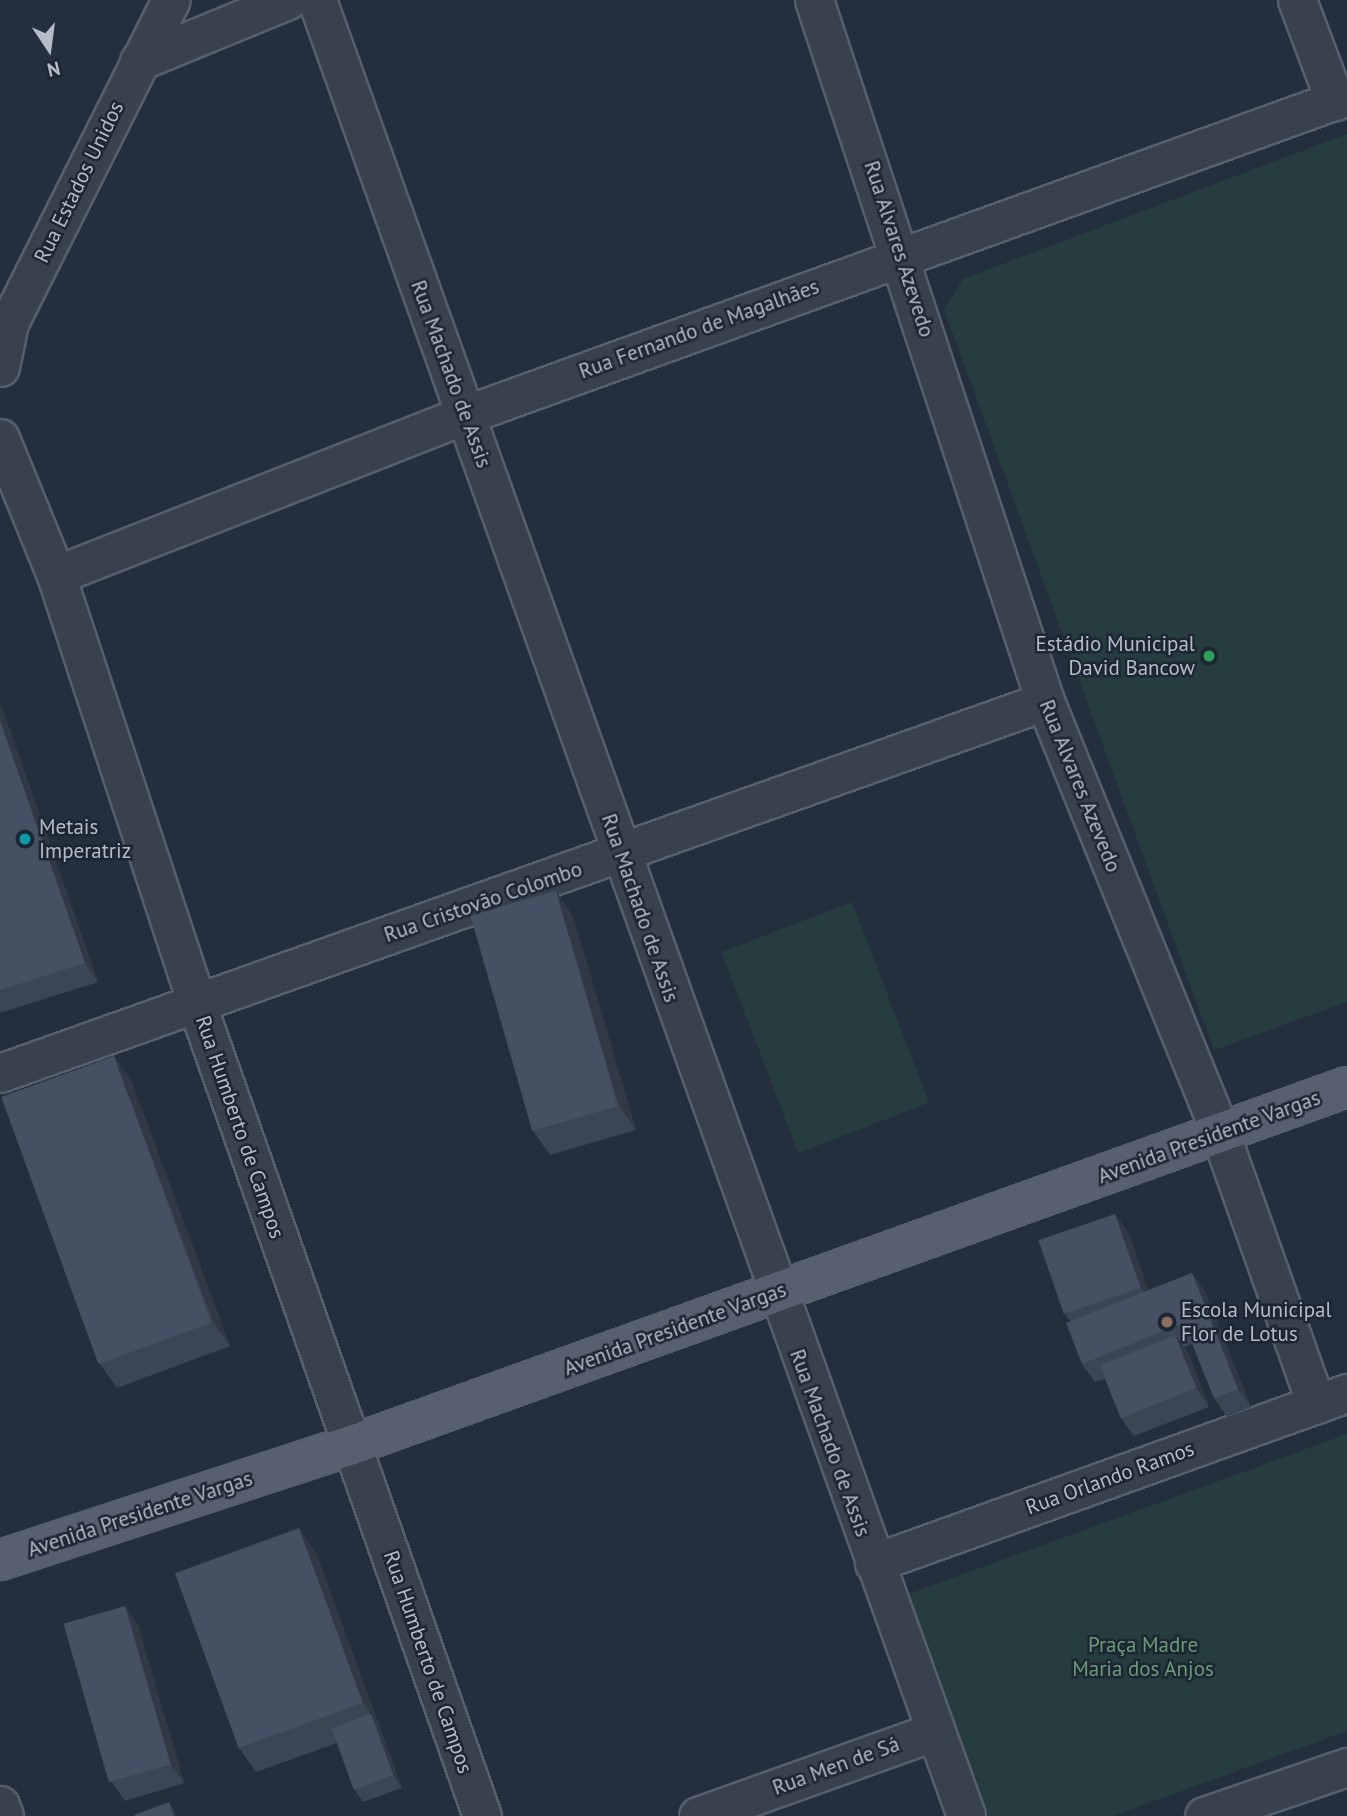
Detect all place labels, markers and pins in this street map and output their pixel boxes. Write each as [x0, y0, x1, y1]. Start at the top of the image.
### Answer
place label: Estádio Municipal David Bancow [1036, 631, 1195, 681]
marker: Estádio Municipal David Bancow [1201, 648, 1217, 664]
place label: Metais Imperatriz [39, 814, 131, 864]
marker: Metais Imperatriz [17, 831, 33, 847]
place label: Escola Municipal Flor de Lotus [1181, 1297, 1332, 1347]
marker: Escola Municipal Flor de Lotus [1159, 1314, 1175, 1330]

